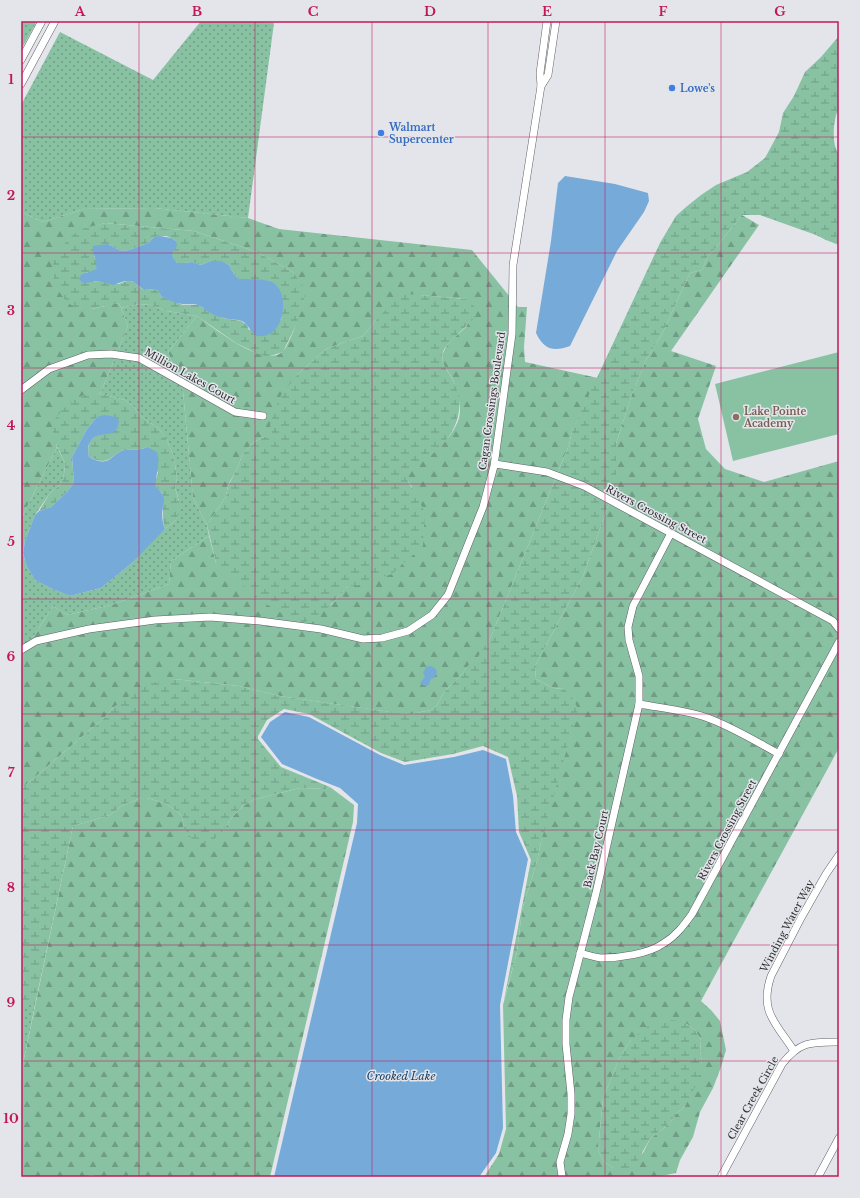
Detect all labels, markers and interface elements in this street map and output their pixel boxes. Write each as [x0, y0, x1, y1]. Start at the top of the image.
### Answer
text: A [74, 3, 86, 20]
text: B [192, 3, 202, 20]
text: C [308, 3, 319, 20]
text: D [424, 3, 436, 20]
text: E [542, 3, 552, 20]
text: F [659, 3, 668, 20]
text: G [774, 3, 786, 20]
text: 1 [8, 71, 14, 88]
place label: Lowe's [680, 82, 715, 95]
marker: Lowe's [667, 83, 677, 93]
place label: Walmart Supercenter [388, 121, 454, 146]
marker: Walmart Supercenter [376, 128, 386, 138]
text: 2 [7, 187, 15, 204]
text: 3 [7, 302, 15, 319]
street label: Cagan Crossings Boulevard [476, 331, 508, 471]
street label: Million Lakes Court [142, 346, 238, 407]
place label: Lake Pointe Academy [743, 405, 806, 430]
marker: Lake Pointe Academy [731, 412, 741, 422]
text: 4 [7, 417, 16, 434]
street label: Rivers Crossing Street [603, 482, 709, 546]
text: 5 [7, 533, 15, 550]
text: 6 [7, 648, 16, 665]
text: 7 [8, 764, 15, 781]
street label: Rivers Crossing Street [695, 777, 759, 883]
street label: Back Bay Court [581, 809, 611, 889]
street label: Winding Water Way [757, 877, 817, 975]
text: 8 [7, 879, 15, 896]
text: 9 [7, 994, 16, 1011]
street label: Clear Creek Circle [725, 1054, 781, 1142]
water label: Crooked Lake [366, 1069, 436, 1083]
text: 10 [3, 1110, 19, 1127]

